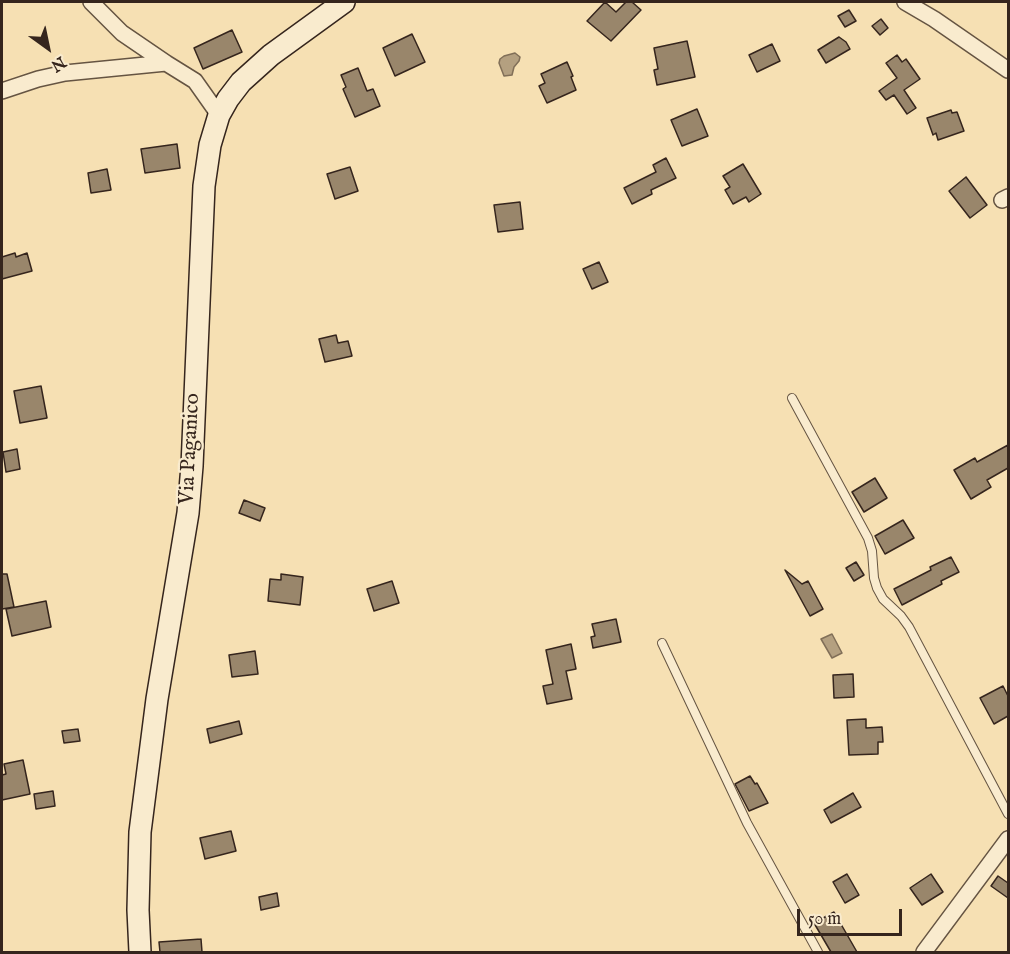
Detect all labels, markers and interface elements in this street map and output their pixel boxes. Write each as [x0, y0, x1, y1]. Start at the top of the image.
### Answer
north arrow [18, 18, 78, 78]
text: N [47, 51, 69, 75]
street label: Via Paganico [175, 393, 207, 505]
scale bar [800, 897, 905, 935]
text: 50 m [808, 908, 841, 931]

